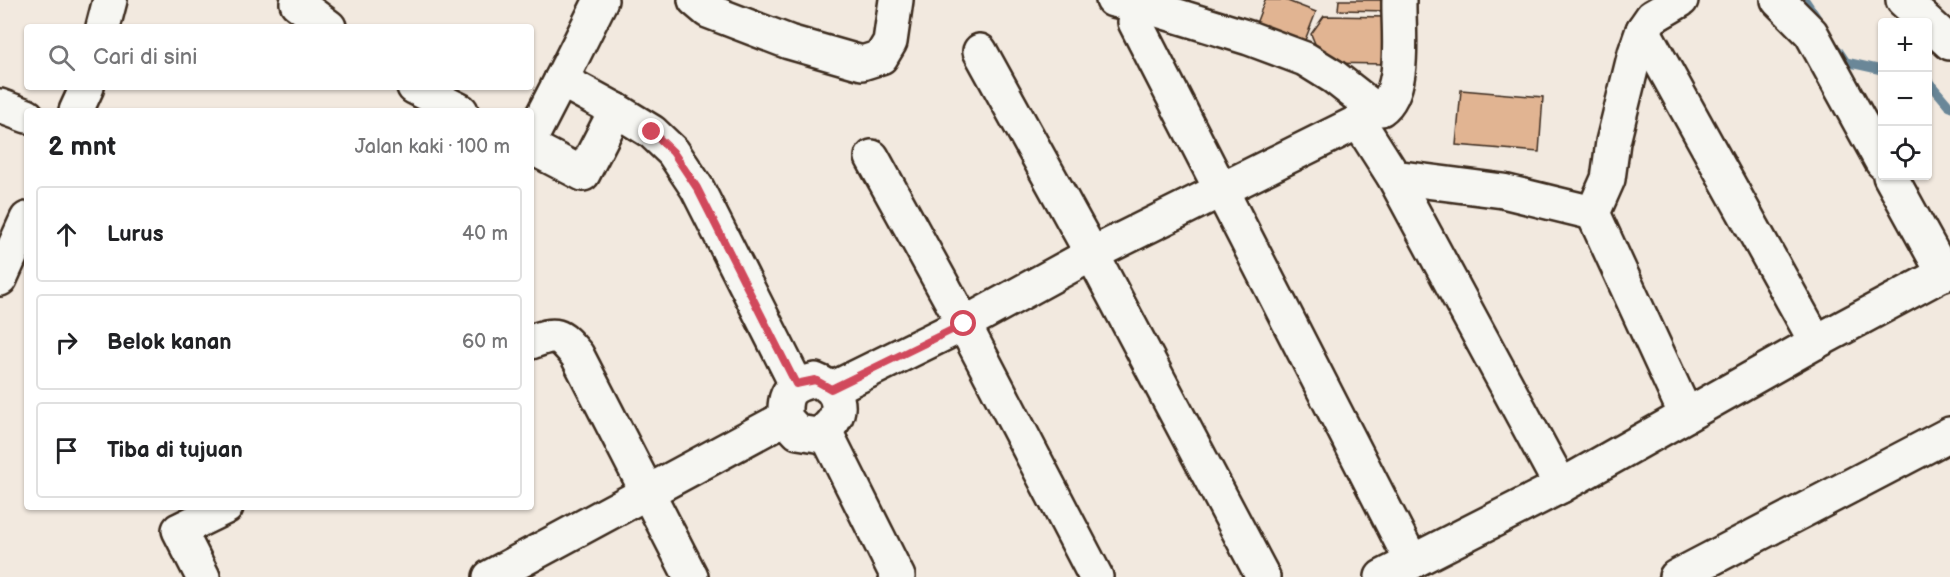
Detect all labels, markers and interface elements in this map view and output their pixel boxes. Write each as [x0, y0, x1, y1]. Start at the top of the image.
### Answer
map controls [1878, 18, 1932, 180]
button: + [1878, 18, 1932, 72]
search box [24, 24, 534, 90]
icon: search [45, 41, 78, 74]
text: Cari di sini [93, 44, 197, 71]
button: − [1878, 72, 1932, 126]
route end [638, 118, 664, 144]
button: locate [1878, 126, 1932, 180]
text: 2 mnt [48, 132, 116, 163]
text: Jalan kaki · 100 m [355, 135, 510, 159]
icon: ahead [50, 218, 83, 251]
text: Lurus [107, 221, 163, 248]
text: 40 m [462, 222, 508, 246]
route start [950, 310, 976, 336]
icon: right [50, 326, 83, 359]
text: Belok kanan [107, 329, 232, 356]
text: 60 m [462, 330, 508, 354]
icon: arrive [50, 434, 83, 467]
text: Tiba di tujuan [107, 437, 243, 464]

